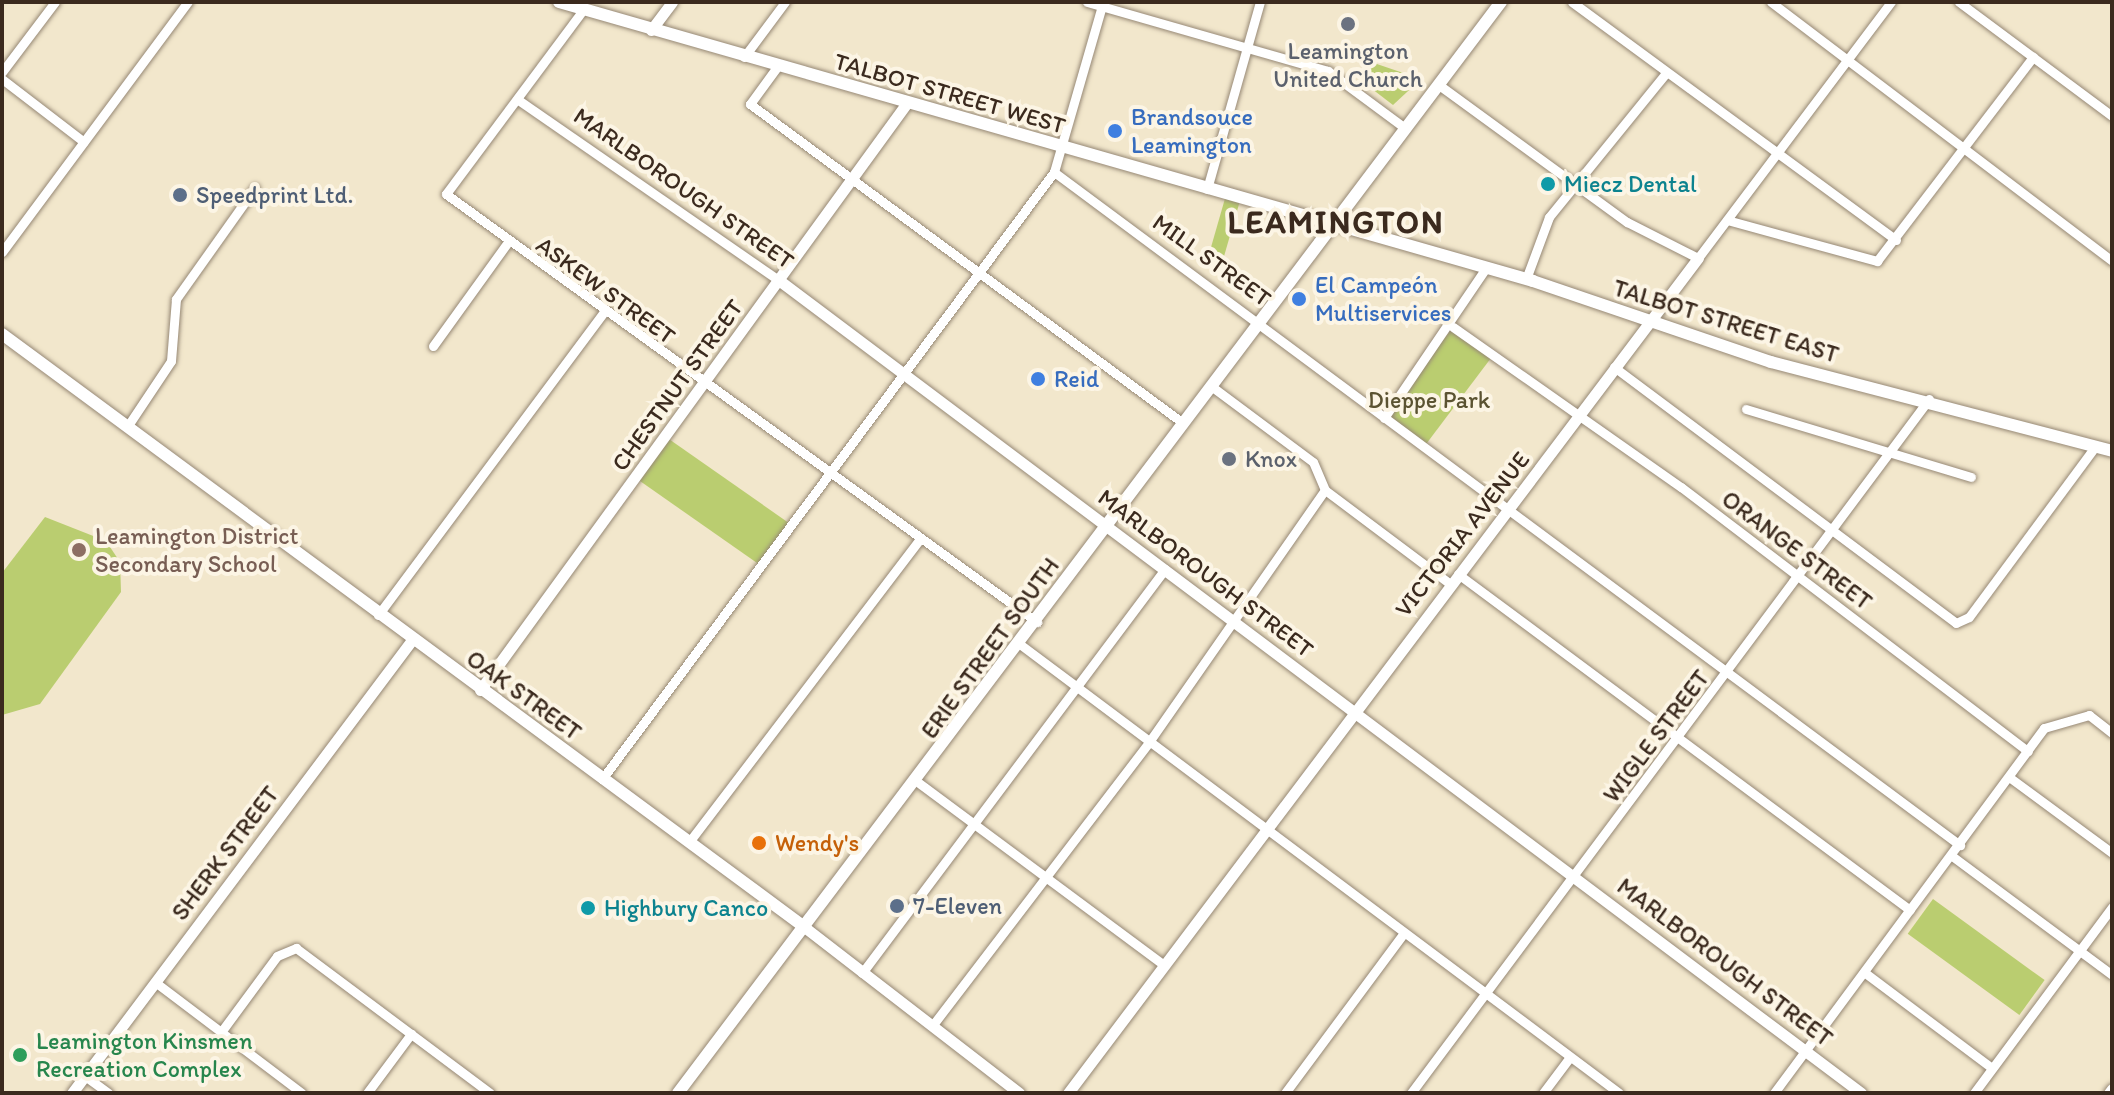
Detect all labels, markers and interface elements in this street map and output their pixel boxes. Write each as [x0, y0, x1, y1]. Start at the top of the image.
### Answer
marker: Leamington United Church [1339, 15, 1357, 33]
place label: Leamington United Church [1273, 37, 1423, 93]
street label: TALBOT STREET WEST [831, 46, 1069, 140]
street label: MARLBOROUGH STREET [568, 101, 800, 275]
place label: Brandsouce Leamington [1131, 103, 1253, 159]
marker: Brandsouce Leamington [1106, 122, 1124, 140]
place label: Miecz Dental [1564, 170, 1696, 198]
marker: Miecz Dental [1539, 175, 1557, 193]
place label: Speedprint Ltd. [196, 181, 353, 209]
marker: Speedprint Ltd. [171, 186, 189, 204]
district label: LEAMINGTON [1227, 203, 1445, 241]
street label: MILL STREET [1147, 207, 1277, 313]
street label: ASKEW STREET [531, 230, 681, 350]
place label: El Campeón Multiservices [1315, 271, 1452, 327]
street label: TALBOT STREET EAST [1610, 273, 1842, 369]
marker: El Campeón Multiservices [1290, 290, 1308, 308]
street label: CHESTNUT STREET [605, 294, 749, 476]
place label: Reid [1054, 365, 1099, 393]
marker: Reid [1029, 370, 1047, 388]
park label: Dieppe Park [1368, 386, 1490, 414]
place label: Knox [1245, 445, 1297, 473]
street label: VICTORIA AVENUE [1389, 446, 1535, 622]
marker: Knox [1220, 450, 1238, 468]
street label: MARLBOROUGH STREET [1092, 482, 1320, 664]
street label: ORANGE STREET [1716, 484, 1878, 616]
place label: Leamington District Secondary School [95, 522, 299, 578]
marker: Leamington District Secondary School [70, 541, 88, 559]
street label: ERIE STREET SOUTH [915, 552, 1065, 744]
street label: OAK STREET [461, 644, 587, 746]
street label: WIGLE STREET [1597, 664, 1715, 808]
street label: SHERK STREET [165, 780, 285, 926]
place label: Wendy's [775, 829, 859, 857]
marker: Wendy's [750, 834, 768, 852]
street label: MARLBOROUGH STREET [1611, 871, 1839, 1053]
place label: 7-Eleven [913, 892, 1002, 920]
place label: Highbury Canco [604, 894, 768, 922]
marker: 7-Eleven [888, 897, 906, 915]
marker: Highbury Canco [579, 899, 597, 917]
place label: Leamington Kinsmen Recreation Complex [36, 1027, 253, 1083]
marker: Leamington Kinsmen Recreation Complex [11, 1046, 29, 1064]

